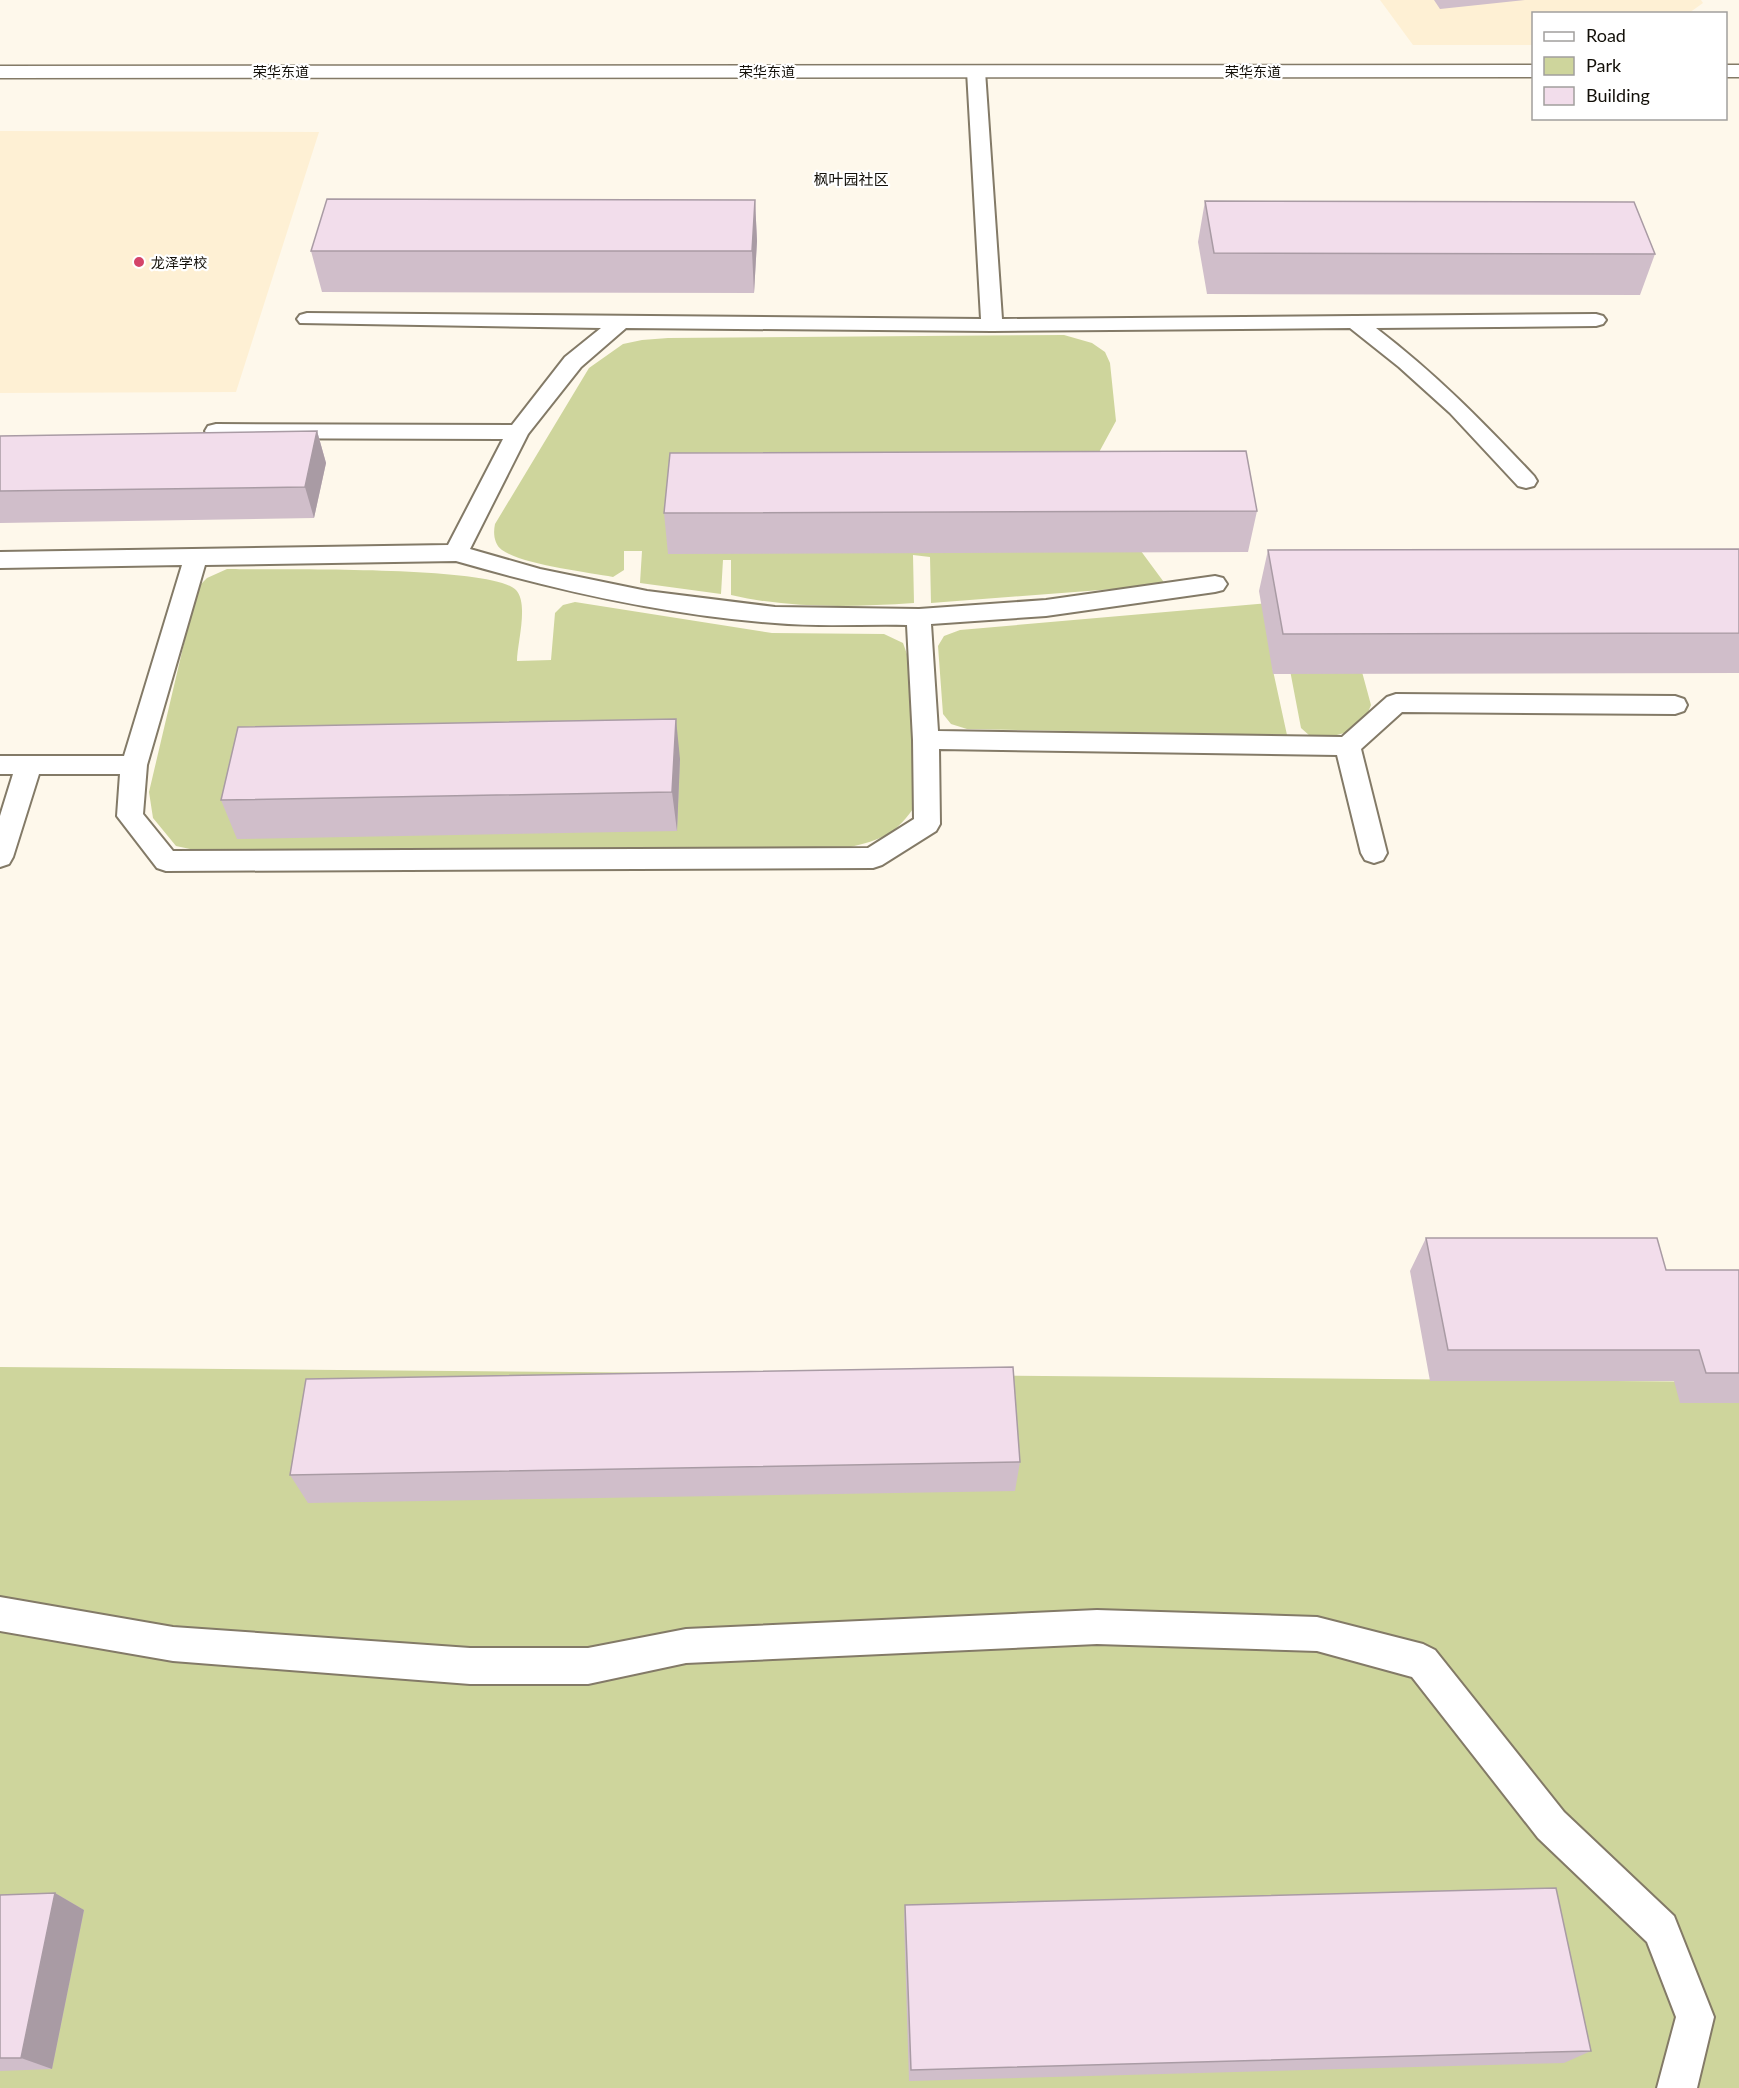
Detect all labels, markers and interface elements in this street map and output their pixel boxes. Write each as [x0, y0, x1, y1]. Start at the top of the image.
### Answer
legend [1532, 12, 1727, 120]
text: Road [1586, 24, 1626, 46]
text: Park [1586, 54, 1622, 76]
street label: 荣华东道 [253, 63, 309, 80]
street label: 荣华东道 [739, 63, 795, 80]
street label: 荣华东道 [1225, 63, 1281, 80]
text: Building [1586, 84, 1650, 106]
district label: 枫叶园社区 [813, 170, 889, 188]
place label: 龙泽学校 [151, 254, 207, 271]
marker: 龙泽学校 [132, 255, 146, 269]

